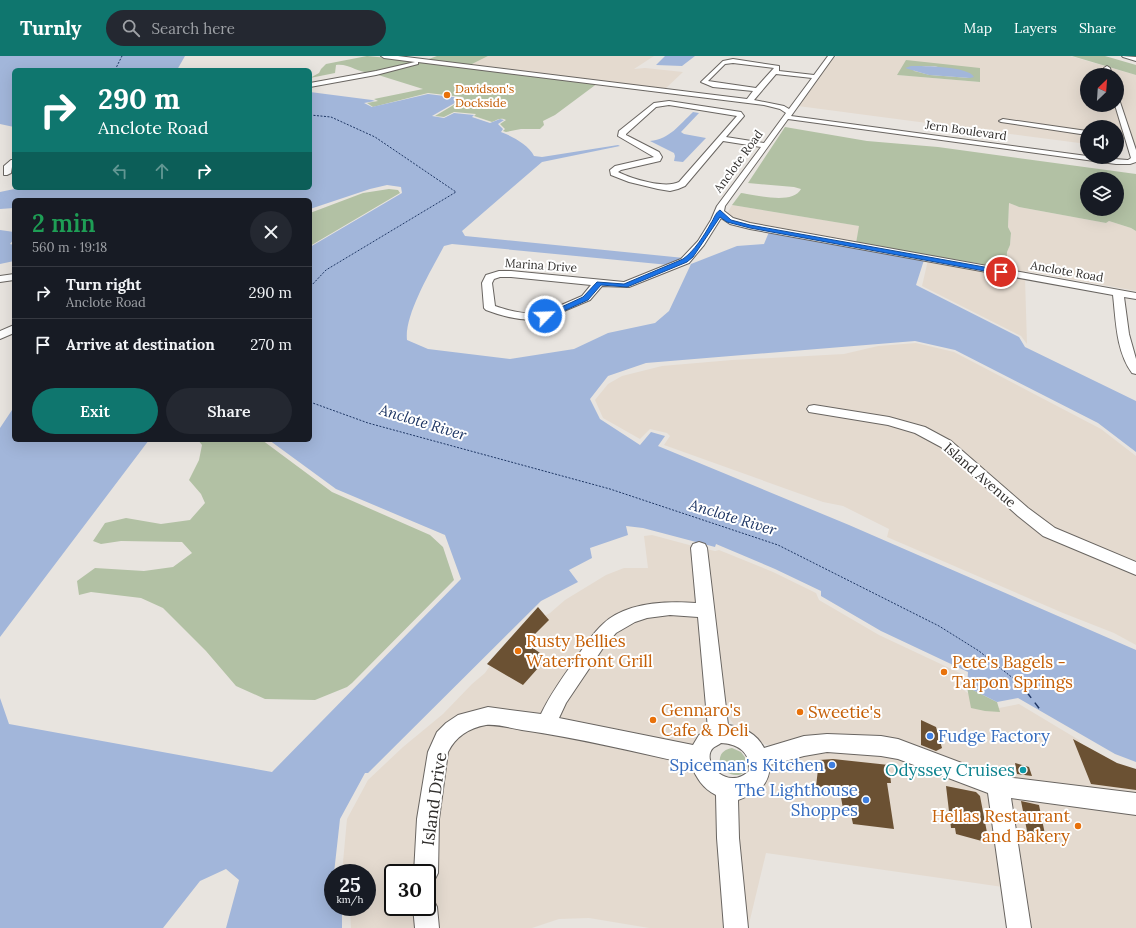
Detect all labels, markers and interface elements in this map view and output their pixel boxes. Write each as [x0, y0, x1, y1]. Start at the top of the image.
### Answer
search box [106, 10, 386, 46]
text: Turnly [20, 16, 82, 40]
icon: search [120, 17, 142, 39]
text: Search here [152, 19, 235, 38]
text: Map [964, 19, 992, 37]
text: Layers [1014, 19, 1057, 37]
text: Share [1079, 19, 1116, 37]
north arrow [1080, 68, 1124, 112]
map controls [1080, 68, 1124, 216]
text: 290 m [98, 81, 180, 117]
place label: Davidson's Dockside [455, 81, 515, 110]
icon: right [32, 84, 84, 136]
marker: Davidson's Dockside [442, 90, 452, 100]
text: Anclote Road [98, 116, 208, 139]
street label: Jern Boulevard [923, 117, 1008, 143]
button: sound [1080, 120, 1124, 164]
street label: Anclote Road [710, 127, 766, 196]
icon: left [109, 160, 131, 182]
icon: ahead [151, 160, 173, 182]
icon: right [193, 160, 215, 182]
button: layers [1080, 172, 1124, 216]
text: 2 min [32, 208, 96, 239]
button: close [250, 211, 292, 253]
text: 560 m · 19:18 [32, 239, 107, 256]
street label: Marina Drive [504, 255, 578, 275]
pin [984, 255, 1018, 289]
street label: Anclote Road [1028, 257, 1105, 285]
icon: arrive [990, 261, 1012, 283]
text: Turn right [66, 275, 142, 294]
icon: right [32, 282, 54, 304]
text: 290 m [249, 283, 292, 302]
text: Anclote Road [66, 294, 146, 311]
position arrow [524, 295, 566, 337]
icon: arrive [32, 334, 54, 356]
text: Arrive at destination [66, 335, 215, 354]
text: 270 m [250, 335, 292, 354]
button: Exit [32, 388, 158, 434]
button: Share [166, 388, 292, 434]
water label: Anclote River [376, 399, 469, 444]
street label: Island Avenue [940, 439, 1020, 512]
water label: Anclote River [686, 494, 779, 539]
place label: Rusty Bellies Waterfront Grill [526, 630, 653, 672]
marker: Rusty Bellies Waterfront Grill [513, 646, 523, 656]
place label: Pete's Bagels - Tarpon Springs [952, 651, 1073, 693]
marker: Pete's Bagels - Tarpon Springs [939, 667, 949, 677]
place label: Gennaro's Cafe & Deli [661, 699, 749, 741]
place label: Sweetie's [808, 701, 881, 723]
marker: Sweetie's [795, 707, 805, 717]
marker: Gennaro's Cafe & Deli [648, 715, 658, 725]
place label: Fudge Factory [938, 725, 1050, 747]
marker: Fudge Factory [925, 731, 935, 741]
street label: Island Drive [417, 751, 451, 847]
place label: Spiceman's Kitchen [669, 754, 824, 776]
place label: Odyssey Cruises [885, 759, 1015, 781]
marker: Spiceman's Kitchen [827, 760, 837, 770]
marker: Odyssey Cruises [1018, 765, 1028, 775]
place label: The Lighthouse Shoppes [735, 779, 858, 821]
marker: The Lighthouse Shoppes [861, 795, 871, 805]
place label: Hellas Restaurant and Bakery [932, 805, 1070, 847]
marker: Hellas Restaurant and Bakery [1073, 821, 1083, 831]
speed limit sign: 30 [384, 864, 436, 916]
text: 25 [339, 872, 361, 897]
text: km/h [336, 893, 364, 906]

